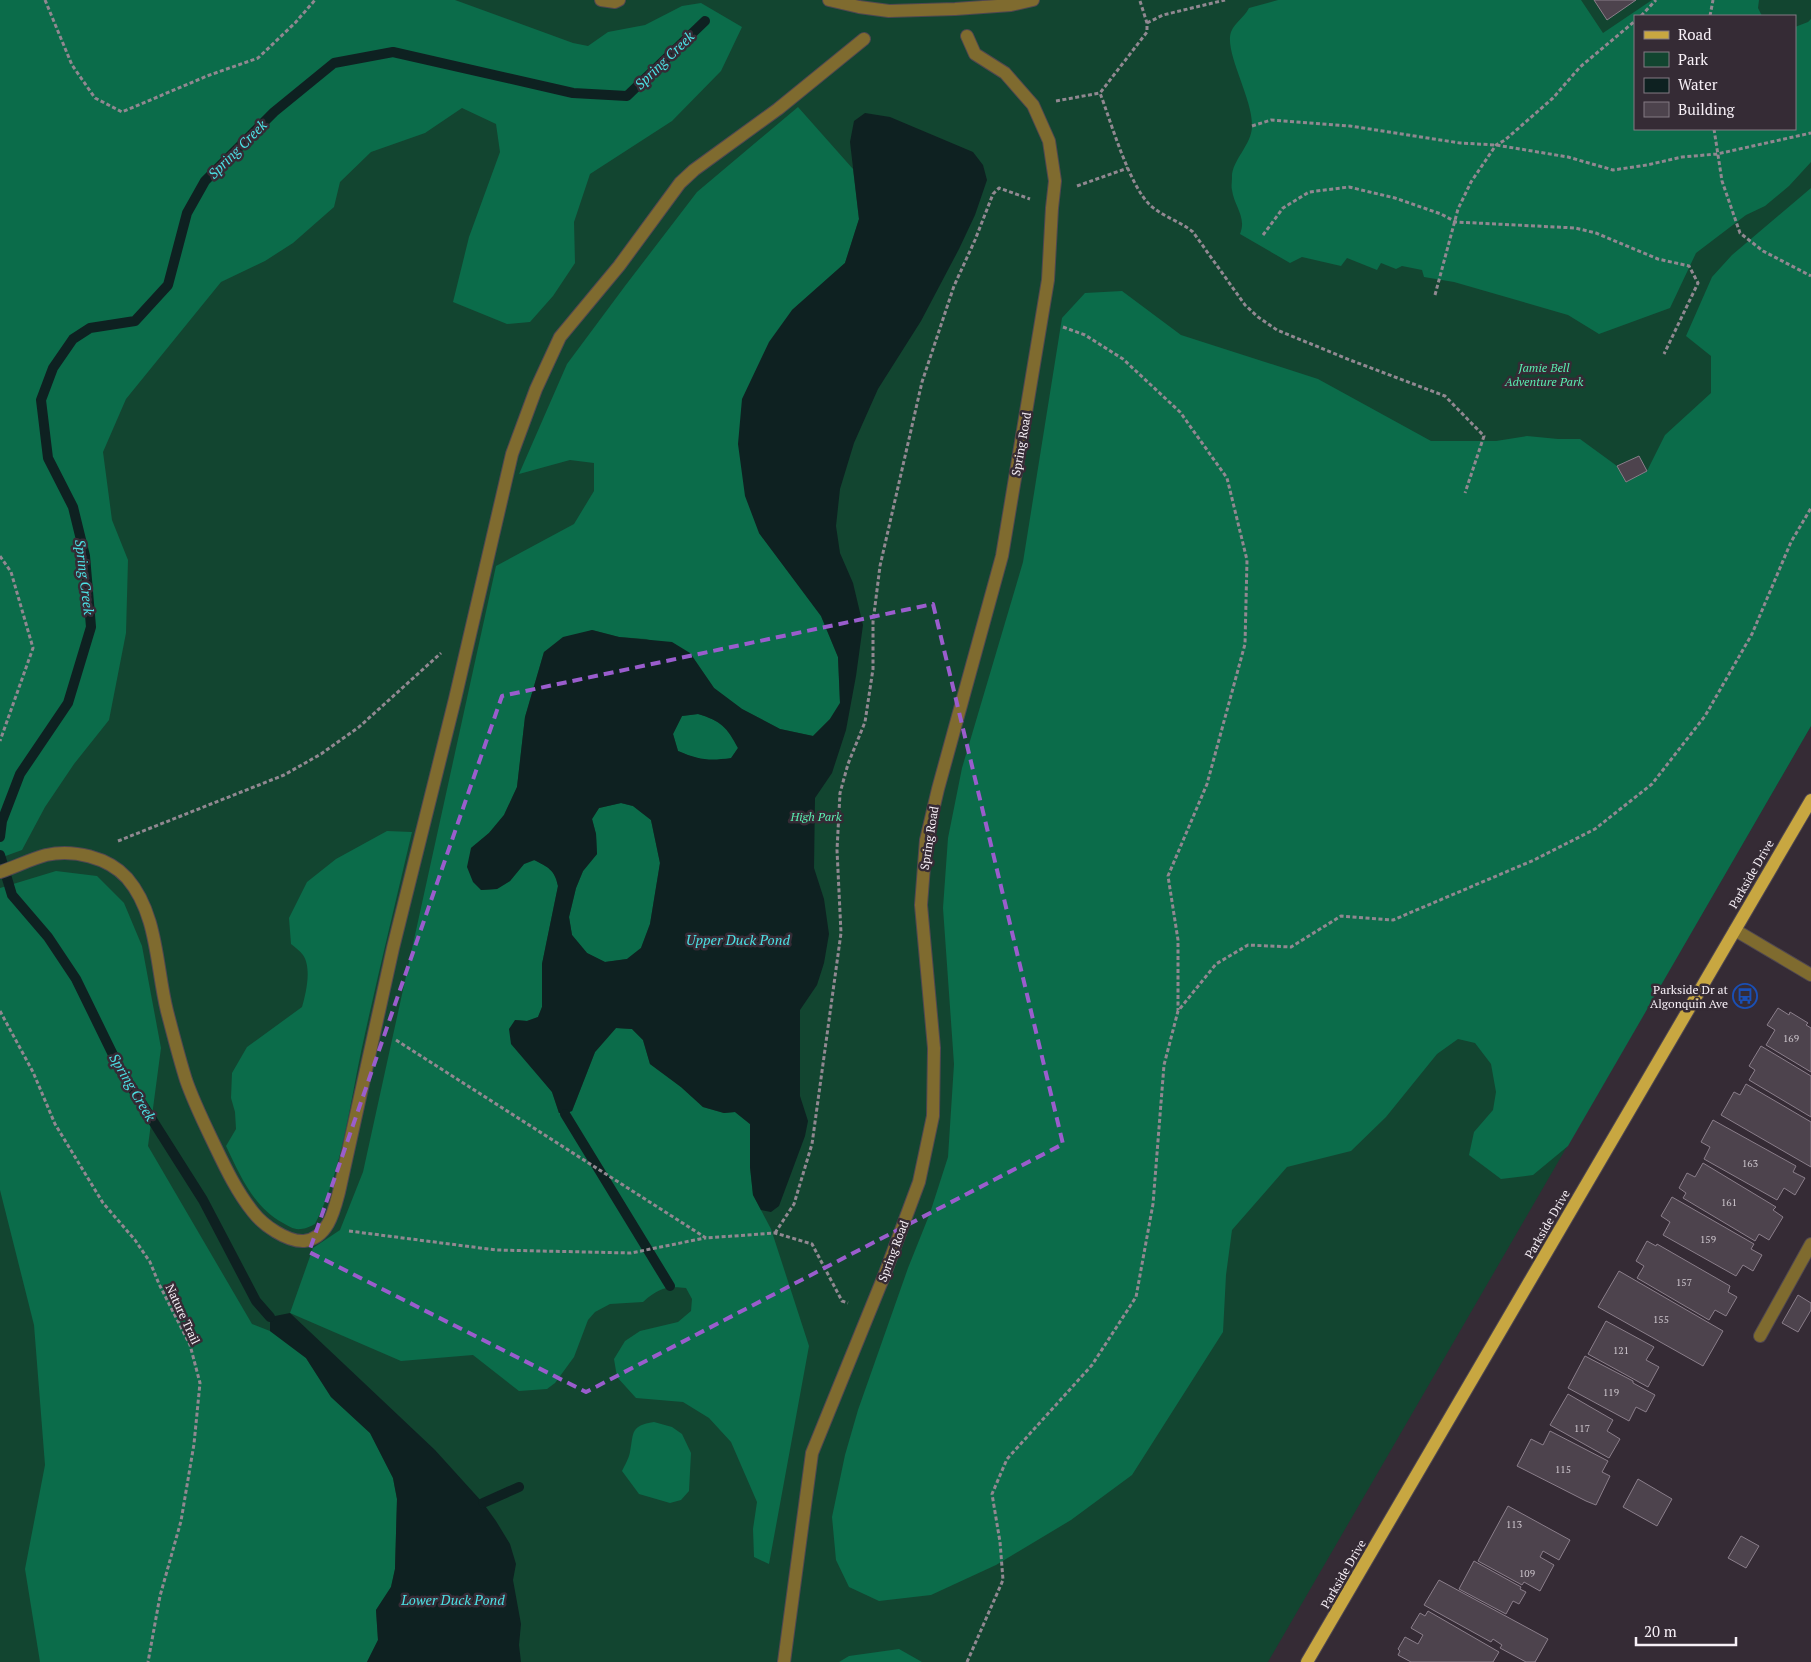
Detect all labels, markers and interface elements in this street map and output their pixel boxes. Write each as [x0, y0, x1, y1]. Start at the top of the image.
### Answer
legend [1634, 15, 1796, 130]
text: Road [1678, 24, 1711, 44]
water label: Spring Creek [630, 27, 698, 93]
text: Park [1678, 49, 1708, 69]
text: Water [1678, 74, 1718, 94]
text: Building [1678, 99, 1736, 119]
water label: Spring Creek [203, 115, 271, 183]
park label: Jamie Bell Adventure Park [1504, 360, 1584, 389]
street label: Spring Road [1008, 411, 1034, 477]
water label: Spring Creek [71, 538, 99, 616]
street label: Spring Road [917, 805, 942, 871]
park label: High Park [790, 809, 842, 824]
street label: Parkside Drive [1725, 837, 1777, 911]
water label: Upper Duck Pond [686, 930, 790, 949]
place label: Parkside Dr at Algonquin Ave [1650, 982, 1729, 1011]
bus stop icon: Parkside Dr at Algonquin Ave [1732, 983, 1758, 1009]
house number: 169 [1783, 1032, 1799, 1045]
water label: Spring Creek [105, 1050, 161, 1125]
house number: 163 [1742, 1157, 1758, 1170]
street label: Parkside Drive [1521, 1187, 1573, 1261]
house number: 161 [1721, 1196, 1737, 1209]
street label: Spring Road [874, 1218, 912, 1284]
house number: 159 [1700, 1233, 1716, 1246]
house number: 157 [1676, 1276, 1692, 1289]
street label: Nature Trail [163, 1282, 204, 1347]
house number: 155 [1653, 1313, 1669, 1326]
house number: 121 [1613, 1344, 1629, 1357]
house number: 119 [1603, 1386, 1619, 1399]
house number: 117 [1574, 1422, 1590, 1435]
house number: 115 [1555, 1463, 1571, 1476]
house number: 113 [1506, 1518, 1522, 1531]
street label: Parkside Drive [1317, 1537, 1369, 1611]
house number: 109 [1519, 1567, 1535, 1580]
water label: Lower Duck Pond [400, 1590, 505, 1609]
scale bar [1636, 1614, 1736, 1646]
text: 20 m [1644, 1621, 1677, 1641]

